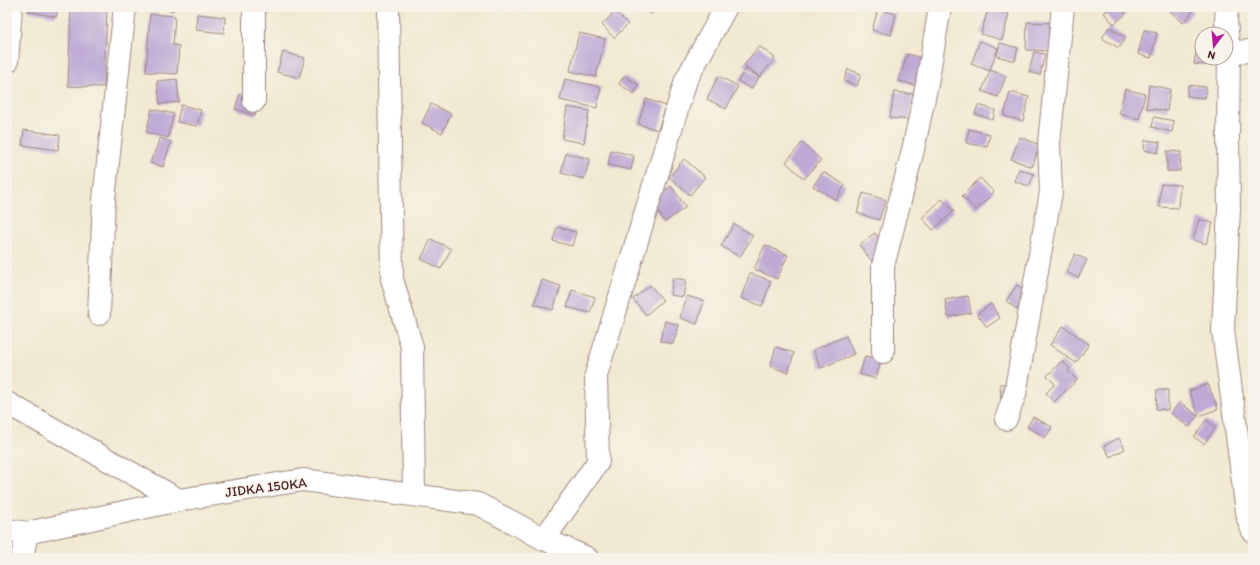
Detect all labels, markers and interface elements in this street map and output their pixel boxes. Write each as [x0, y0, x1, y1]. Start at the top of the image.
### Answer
north arrow [1194, 26, 1234, 66]
text: N [1206, 48, 1217, 62]
street label: JIDKA 150KA [224, 474, 308, 501]

